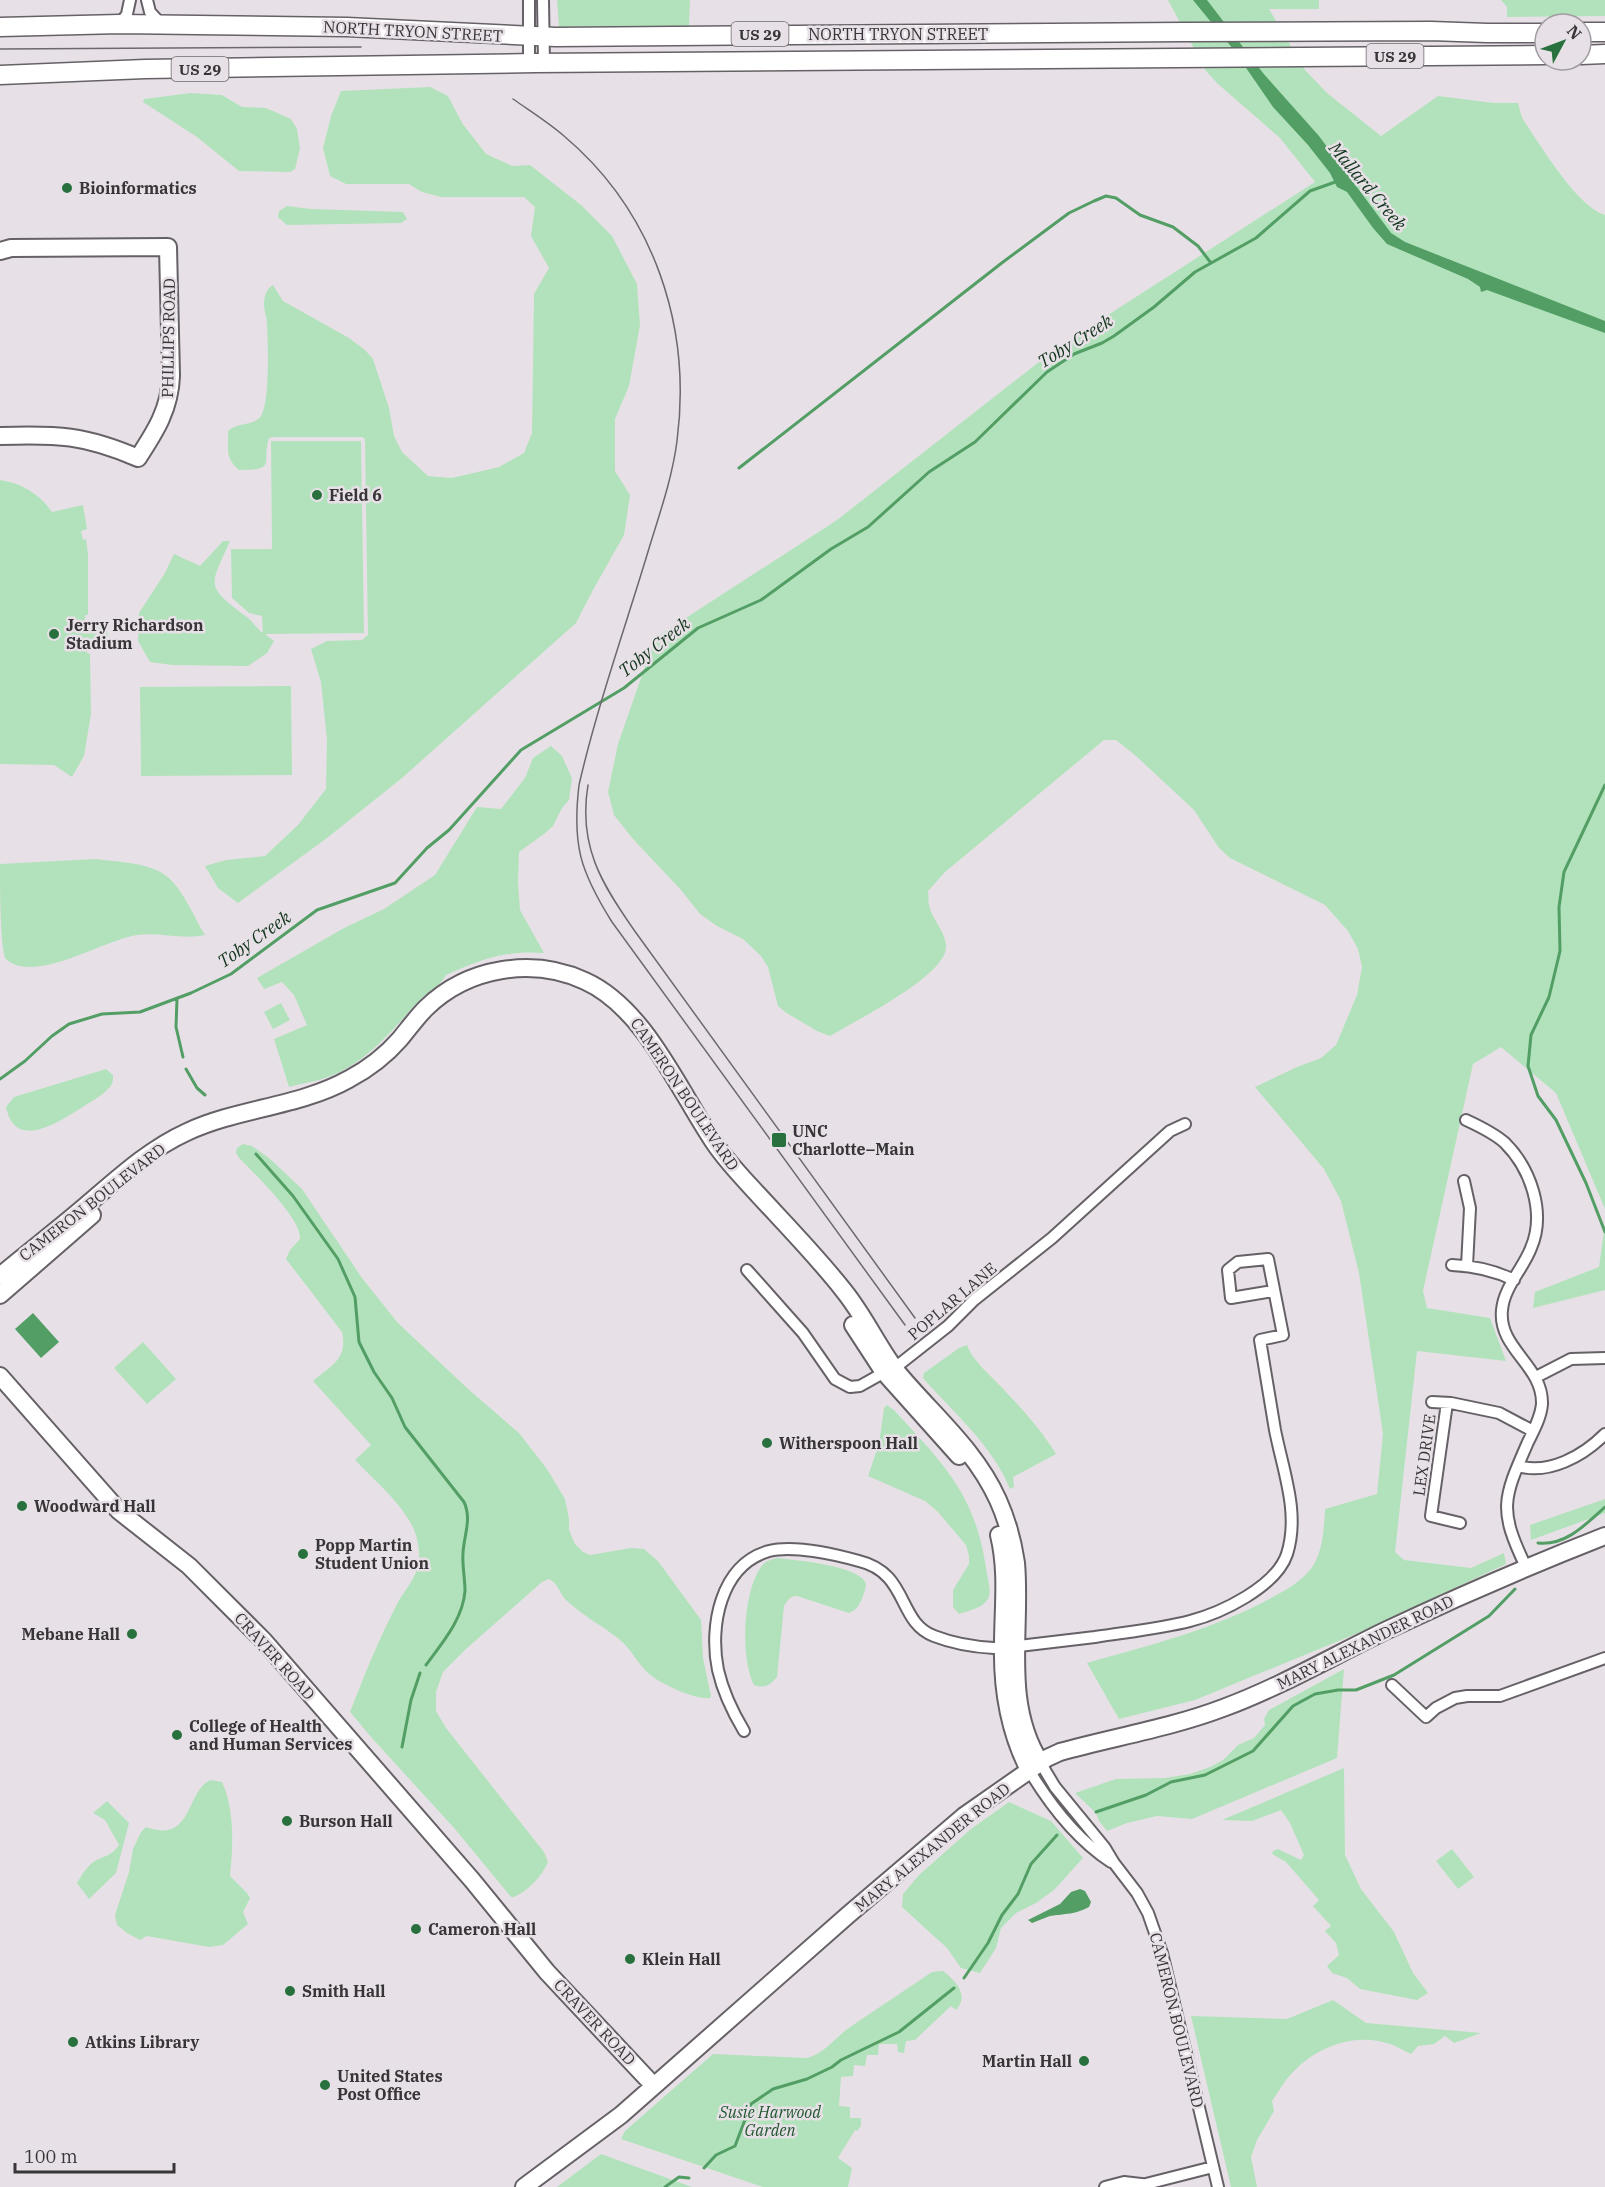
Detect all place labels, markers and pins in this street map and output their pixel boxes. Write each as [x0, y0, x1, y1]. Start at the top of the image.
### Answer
place label: Bioinformatics [79, 178, 197, 198]
marker: Bioinformatics [60, 181, 74, 195]
place label: Field 6 [329, 485, 382, 505]
marker: Field 6 [310, 488, 324, 502]
place label: Jerry Richardson Stadium [66, 615, 204, 653]
marker: Jerry Richardson Stadium [47, 627, 61, 641]
place label: UNC Charlotte–Main [792, 1121, 915, 1159]
marker: UNC Charlotte–Main [770, 1131, 788, 1149]
place label: Witherspoon Hall [779, 1433, 918, 1453]
marker: Witherspoon Hall [760, 1436, 774, 1450]
place label: Woodward Hall [34, 1496, 156, 1516]
marker: Woodward Hall [15, 1499, 29, 1513]
place label: Popp Martin Student Union [315, 1535, 429, 1573]
marker: Popp Martin Student Union [296, 1547, 310, 1561]
place label: Mebane Hall [21, 1624, 120, 1644]
marker: Mebane Hall [125, 1627, 139, 1641]
place label: College of Health and Human Services [189, 1716, 352, 1754]
marker: College of Health and Human Services [170, 1728, 184, 1742]
place label: Burson Hall [299, 1811, 393, 1831]
marker: Burson Hall [280, 1814, 294, 1828]
place label: Cameron Hall [428, 1919, 536, 1939]
marker: Cameron Hall [409, 1922, 423, 1936]
place label: Klein Hall [642, 1949, 721, 1969]
marker: Klein Hall [623, 1952, 637, 1966]
place label: Smith Hall [302, 1981, 385, 2001]
marker: Smith Hall [283, 1984, 297, 1998]
place label: Atkins Library [85, 2032, 200, 2052]
marker: Atkins Library [66, 2035, 80, 2049]
place label: Martin Hall [982, 2051, 1072, 2071]
marker: Martin Hall [1077, 2054, 1091, 2068]
place label: United States Post Office [337, 2066, 443, 2104]
marker: United States Post Office [318, 2078, 332, 2092]

